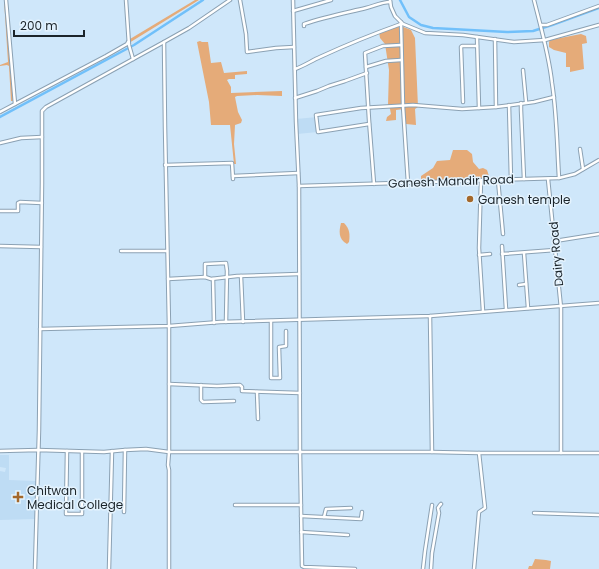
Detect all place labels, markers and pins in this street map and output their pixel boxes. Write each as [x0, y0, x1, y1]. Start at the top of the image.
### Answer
place label: Ganesh temple [478, 191, 570, 208]
marker: Ganesh temple [465, 194, 475, 204]
place label: Chitwan Medical College [27, 482, 123, 513]
marker: Chitwan Medical College [12, 491, 24, 503]

